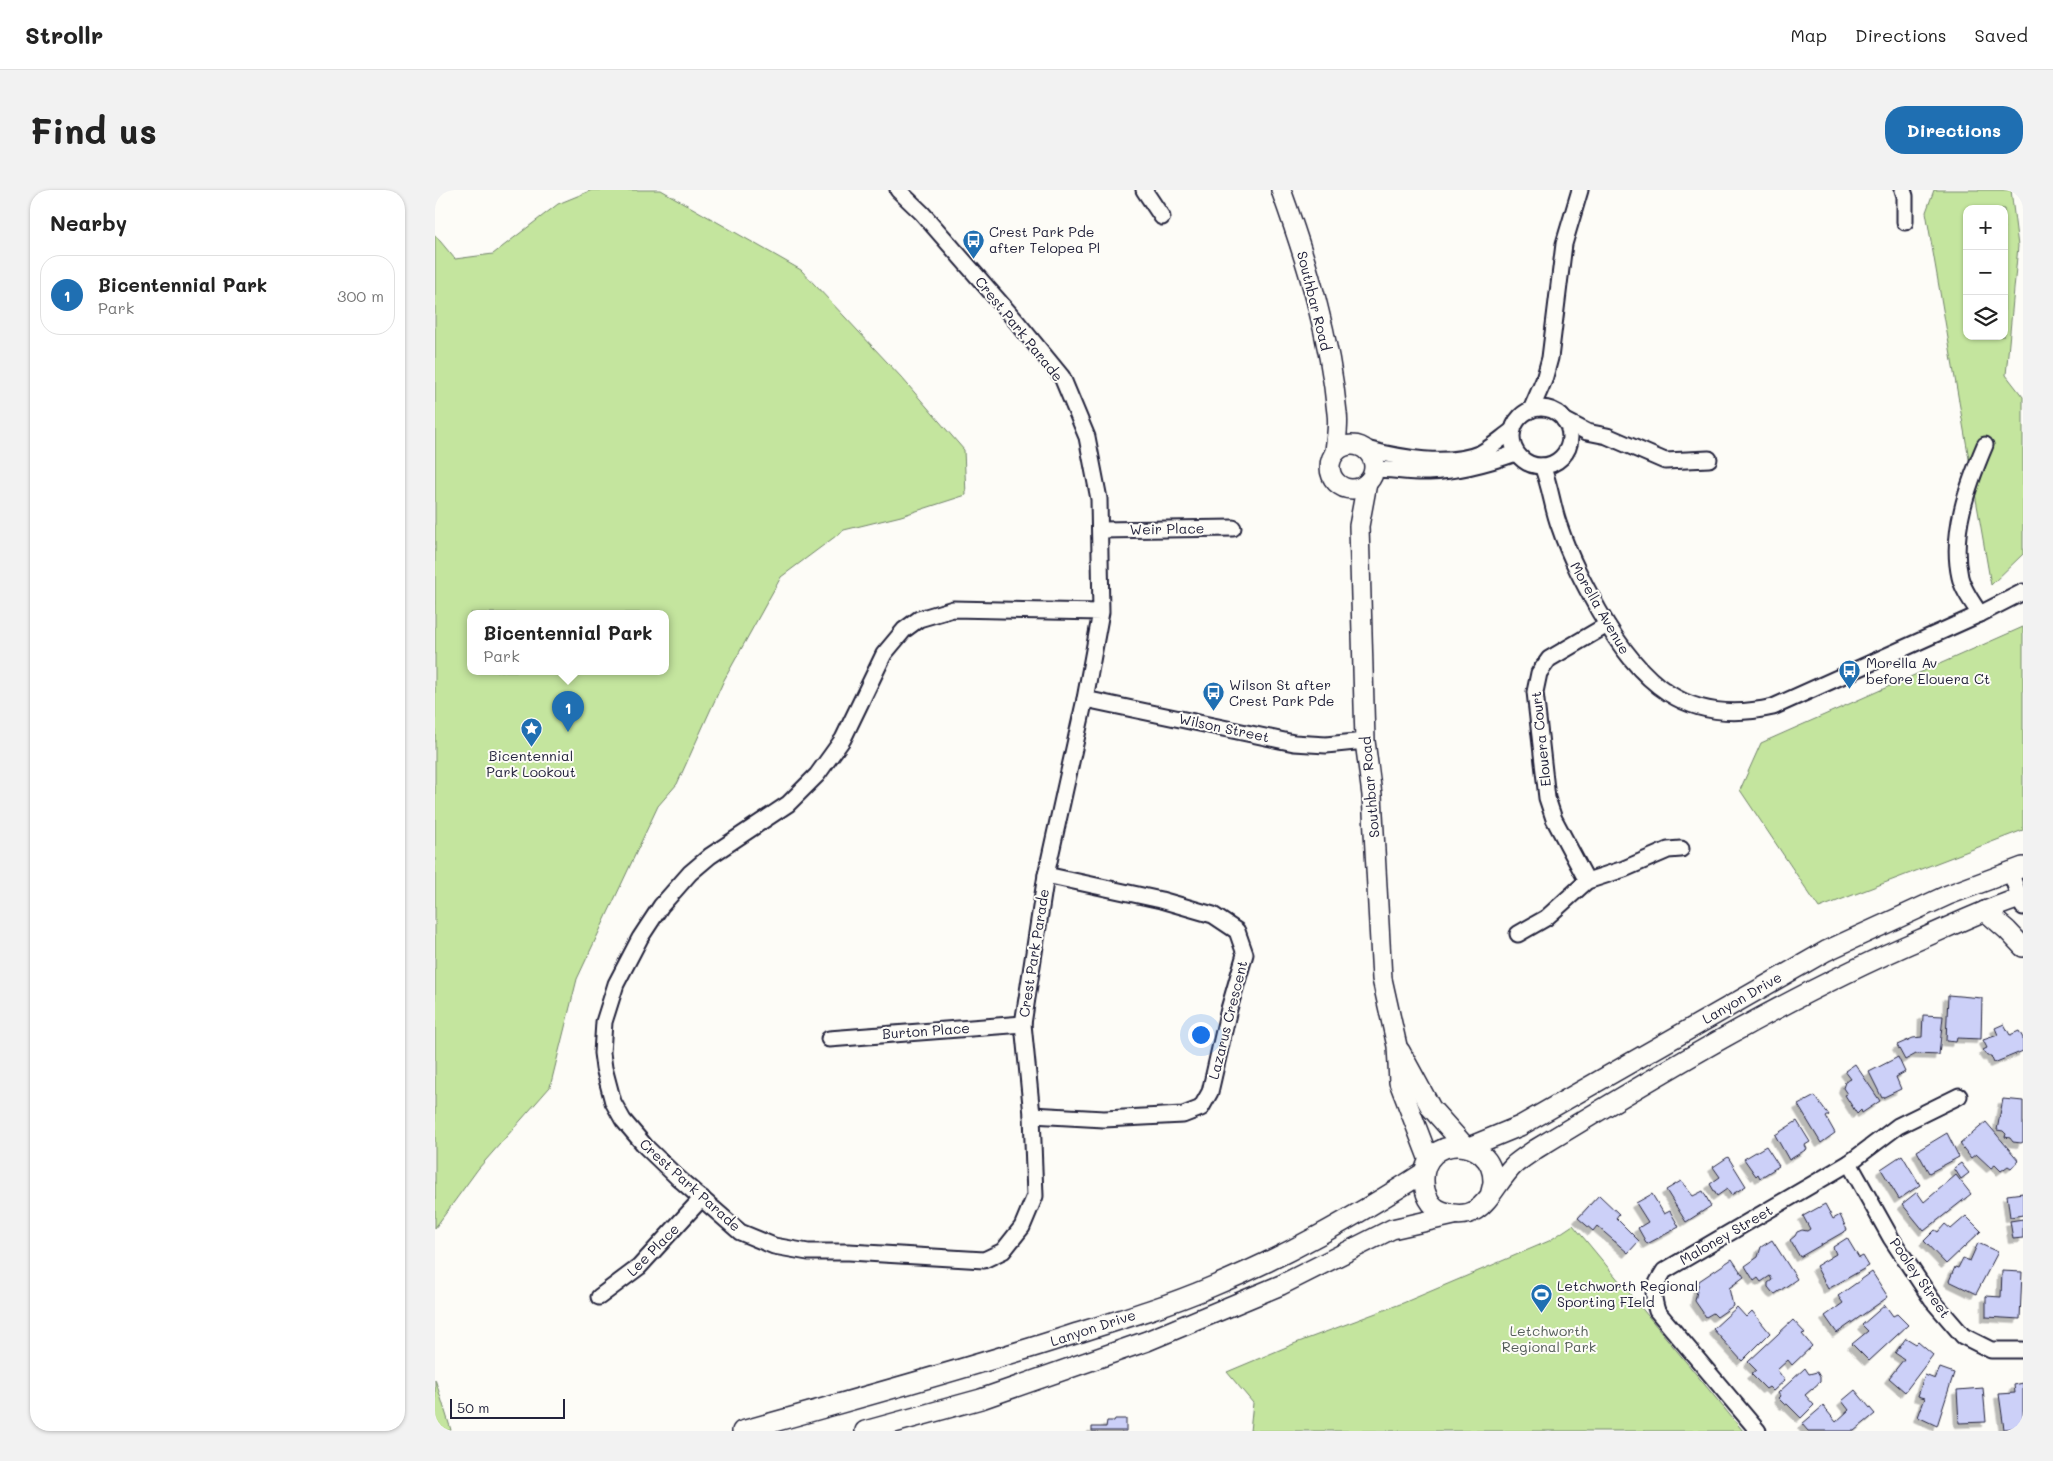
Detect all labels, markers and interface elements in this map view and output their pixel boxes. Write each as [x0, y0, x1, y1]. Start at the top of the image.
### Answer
text: Strollr [25, 19, 103, 50]
text: Map [1790, 23, 1827, 47]
text: Directions [1855, 23, 1947, 47]
text: Saved [1975, 23, 2028, 47]
button: Directions [1885, 106, 2023, 154]
text: Find us [30, 107, 157, 153]
map controls [1963, 205, 2008, 340]
button: + [1963, 205, 2008, 250]
text: Nearby [50, 209, 127, 236]
place label: Crest Park Pde after Telopea Pl [989, 222, 1100, 257]
bus stop icon: Crest Park Pde after Telopea Pl [961, 228, 985, 259]
street label: Southbar Road [1293, 249, 1336, 353]
button: − [1963, 250, 2008, 295]
text: Bicentennial Park [98, 272, 267, 297]
street label: Crest Park Parade [971, 272, 1068, 385]
text: 1 [63, 285, 71, 306]
text: 300 m [337, 285, 384, 306]
button: layers [1963, 295, 2008, 340]
text: Park [98, 297, 134, 318]
street label: Weir Place [1130, 518, 1204, 539]
street label: Morella Avenue [1566, 558, 1635, 657]
popup [467, 610, 669, 675]
text: Bicentennial Park [483, 620, 653, 645]
text: Park [483, 645, 520, 666]
place label: Morella Av before Elouera Ct [1866, 653, 1990, 688]
bus stop icon: Morella Av before Elouera Ct [1838, 659, 1862, 690]
place label: Wilson St after Crest Park Pde [1229, 675, 1334, 710]
bus stop icon: Wilson St after Crest Park Pde [1201, 681, 1225, 712]
pin: 1 [552, 691, 584, 732]
street label: Elouera Court [1526, 691, 1555, 788]
street label: Wilson Street [1177, 709, 1271, 746]
place icon: Bicentennial Park Lookout [519, 716, 543, 747]
street label: Southbar Road [1356, 735, 1383, 839]
place label: Bicentennial Park Lookout [486, 746, 576, 781]
street label: Crest Park Parade [1014, 887, 1053, 1019]
street label: Lazarus Crescent [1204, 958, 1251, 1081]
street label: Lanyon Drive [1699, 967, 1785, 1028]
street label: Burton Place [882, 1018, 970, 1043]
your location [1188, 1022, 1214, 1048]
street label: Crest Park Parade [636, 1134, 745, 1235]
street label: Maloney Street [1676, 1200, 1776, 1269]
street label: Lee Place [622, 1219, 683, 1280]
street label: Pooley Street [1886, 1234, 1955, 1322]
place label: Letchworth Regional Sporting FIeld [1557, 1276, 1698, 1311]
sports icon: Letchworth Regional Sporting FIeld [1529, 1282, 1553, 1313]
street label: Lanyon Drive [1048, 1305, 1138, 1350]
park label: Letchworth Regional Park [1502, 1321, 1596, 1356]
scale bar [450, 1396, 565, 1419]
text: 50 m [457, 1398, 489, 1417]

